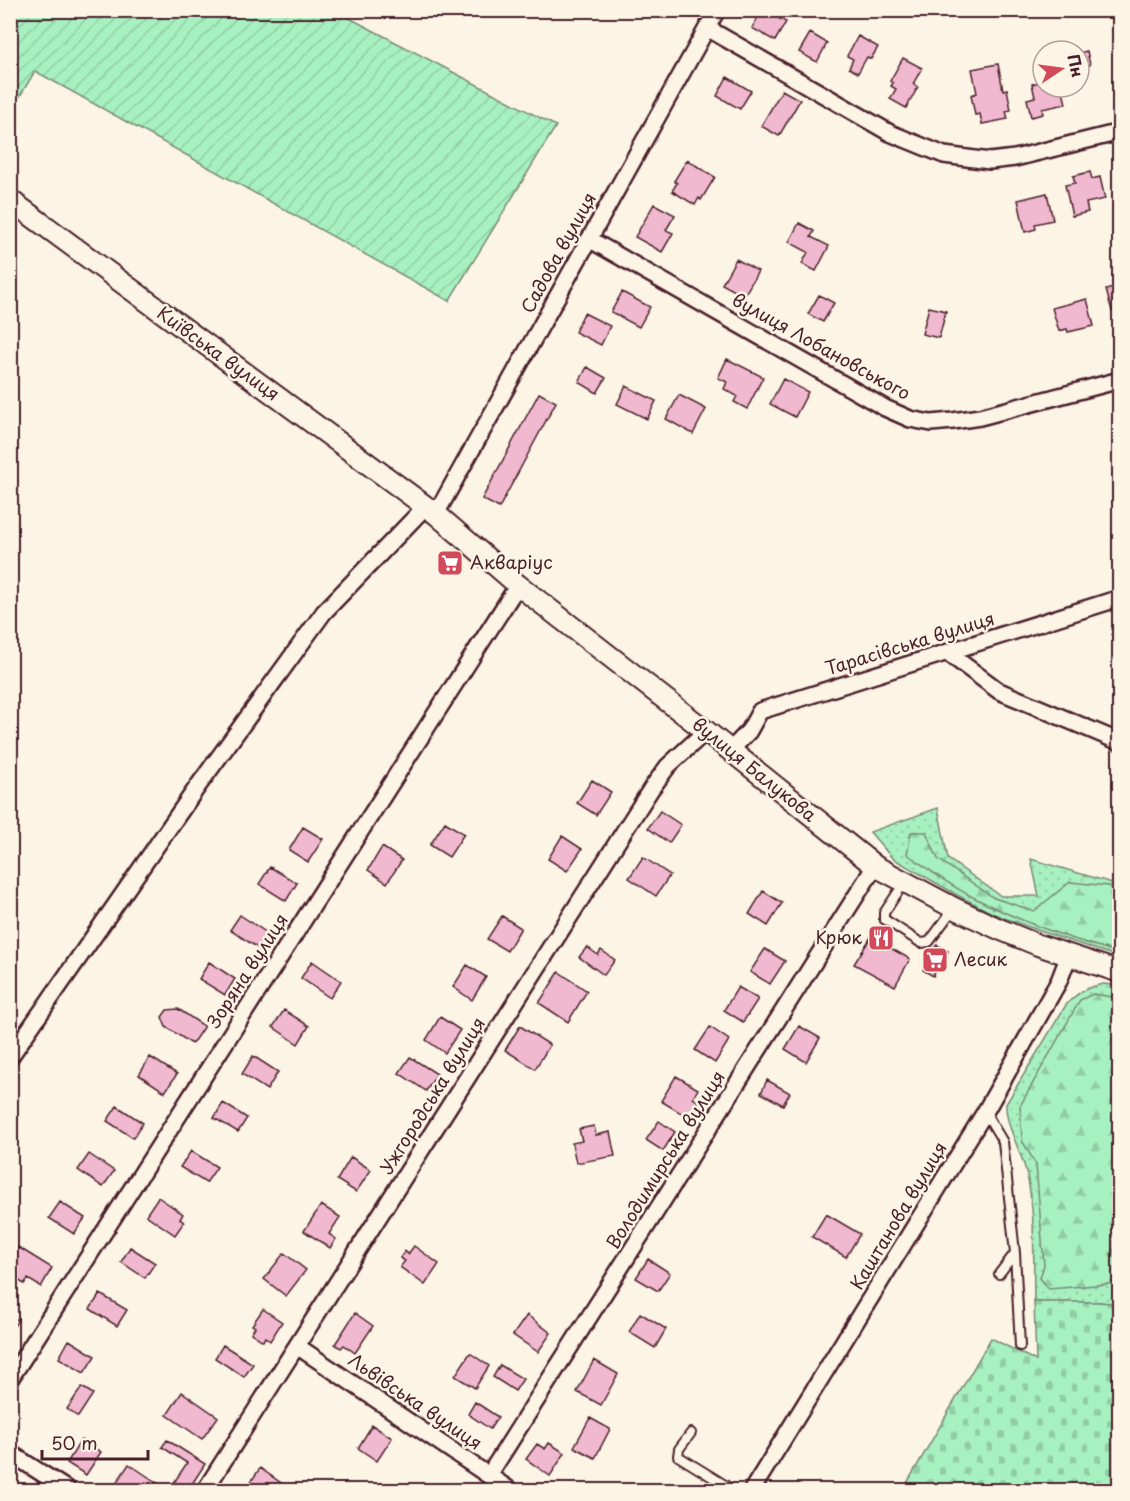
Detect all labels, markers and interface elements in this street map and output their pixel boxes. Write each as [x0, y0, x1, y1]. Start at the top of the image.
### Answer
north arrow [1031, 39, 1091, 99]
text: Пн [1062, 51, 1091, 79]
street label: Садова вулиця [513, 187, 602, 318]
street label: вулиця Лобановського [728, 285, 916, 406]
street label: Київська вулиця [152, 299, 286, 407]
supermarket icon: Акваріус [435, 548, 465, 578]
place label: Акваріус [470, 548, 553, 575]
street label: Тарасівська вулиця [822, 604, 998, 681]
street label: вулиця Балукова [687, 710, 824, 828]
street label: Зоряна вулиця [200, 908, 294, 1033]
place label: Крюк [816, 923, 863, 950]
restaurant icon: Крюк [866, 923, 896, 953]
supermarket icon: Лесик [920, 945, 950, 975]
place label: Лесик [954, 945, 1008, 972]
street label: Ужгородська вулиця [372, 1011, 491, 1179]
street label: Володимирська вулиця [599, 1065, 731, 1254]
street label: Каштанова вулиця [843, 1136, 953, 1294]
street label: Львівська вулиця [344, 1346, 488, 1456]
scale bar [42, 1423, 148, 1461]
text: 50 m [51, 1429, 98, 1456]

